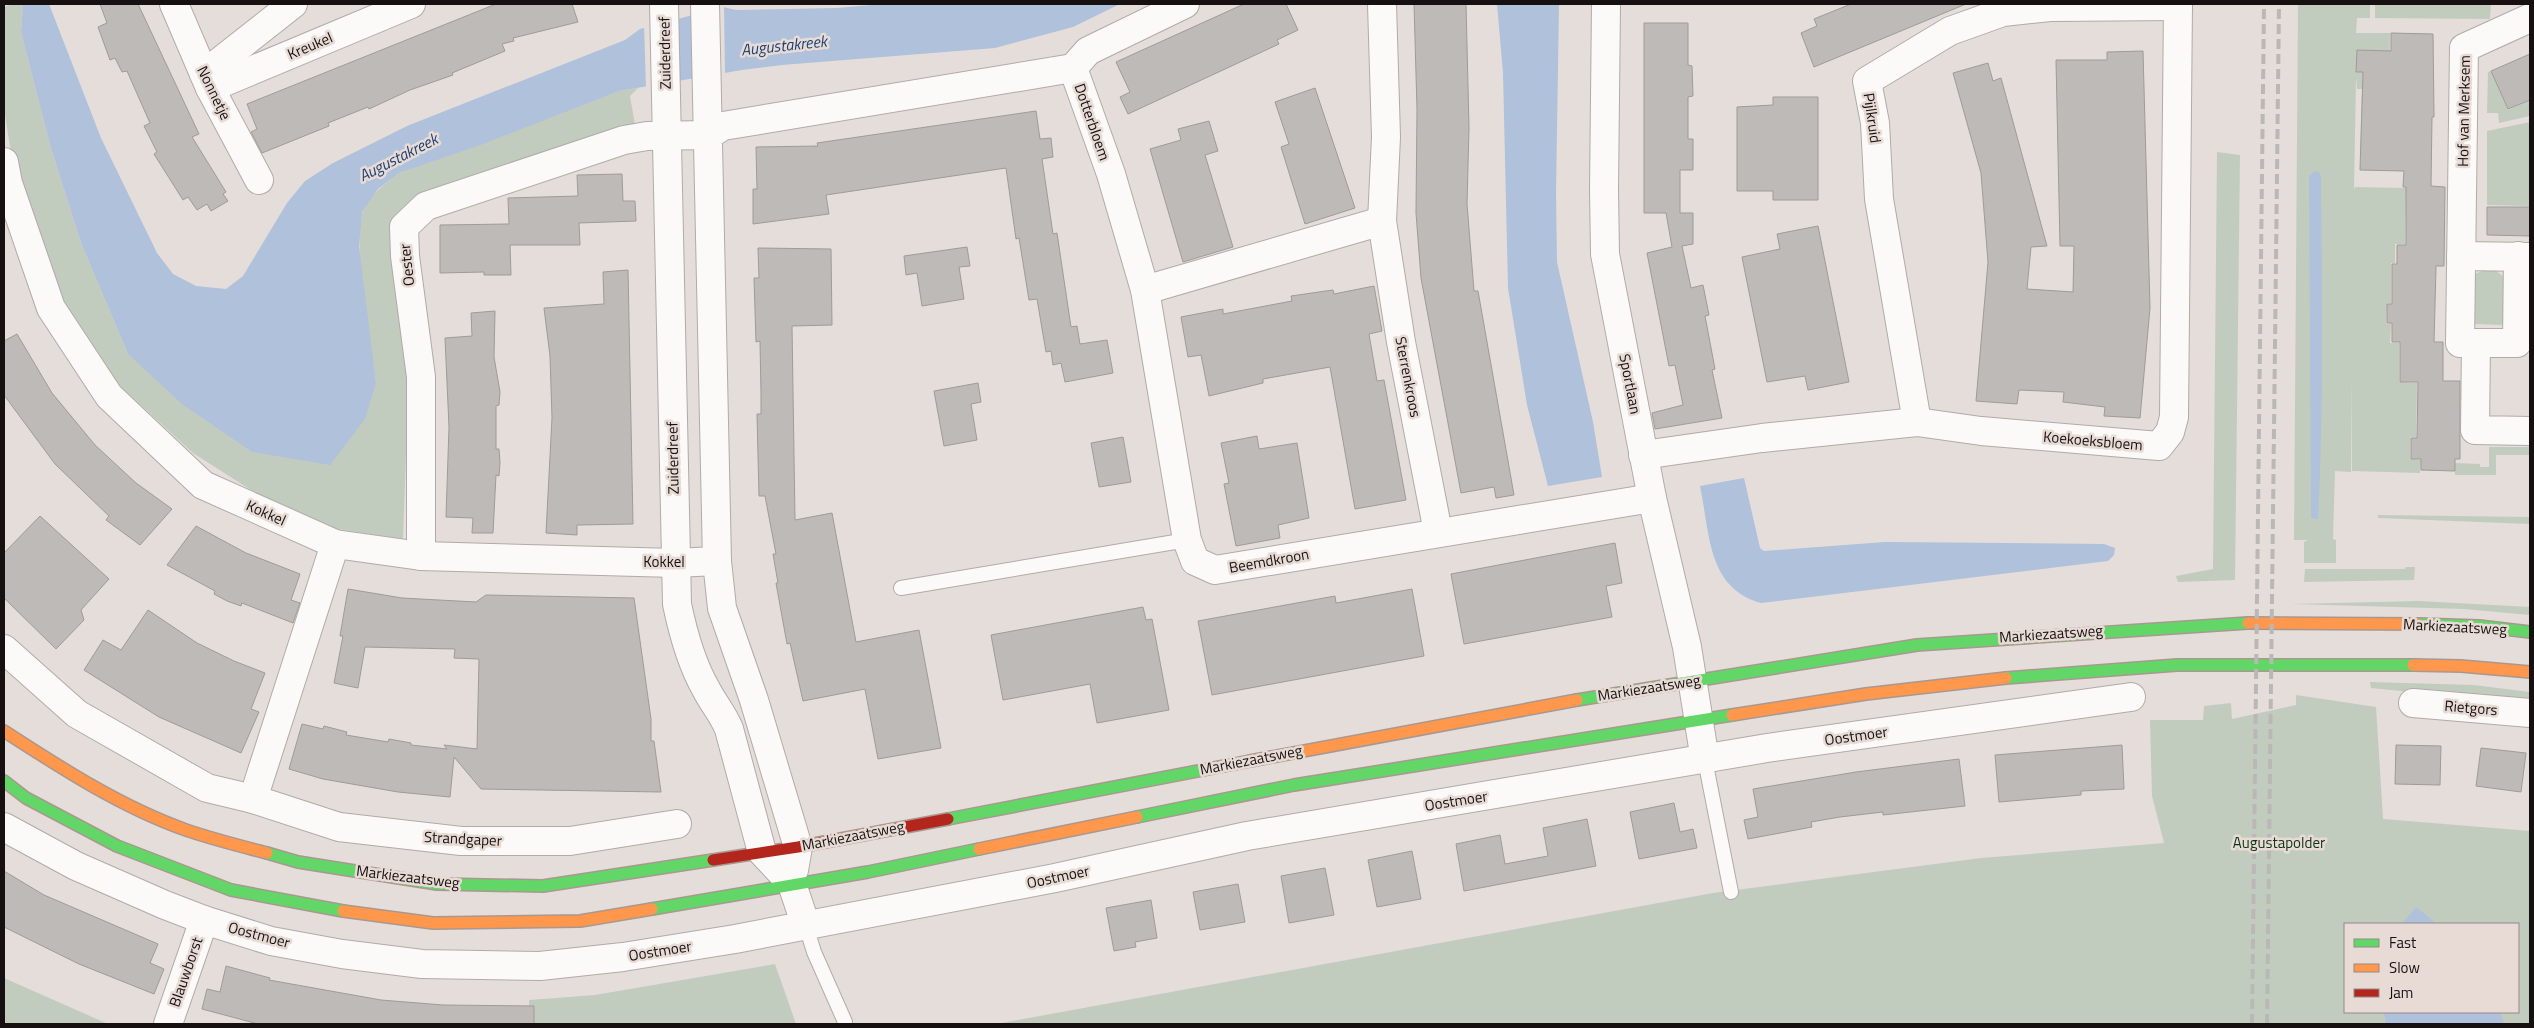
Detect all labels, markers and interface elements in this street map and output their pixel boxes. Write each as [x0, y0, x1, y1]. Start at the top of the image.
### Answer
street label: Zuiderdreef [652, 16, 677, 90]
street label: Kreukel [284, 26, 336, 65]
water label: Augustakreek [740, 28, 830, 61]
street label: Hof van Merksem [2451, 55, 2476, 167]
street label: Nonnetje [191, 62, 237, 124]
street label: Dotterbloem [1069, 80, 1116, 164]
street label: Pijlkruid [1858, 91, 1887, 145]
water label: Augustakreek [354, 126, 443, 187]
street label: Oester [393, 243, 420, 287]
street label: Sterrenkroos [1389, 335, 1428, 419]
street label: Sportlaan [1613, 352, 1648, 416]
street label: Zuiderdreef [660, 421, 685, 495]
street label: Koekoeksbloem [2042, 425, 2144, 456]
street label: Kokkel [243, 494, 290, 531]
street label: Beemdkroon [1227, 542, 1311, 579]
street label: Kokkel [643, 550, 685, 573]
street label: Markiezaatsweg [2402, 612, 2508, 641]
street label: Markiezaatsweg [1998, 618, 2104, 649]
street label: Markiezaatsweg [1596, 668, 1702, 707]
street label: Rietgors [2444, 694, 2499, 721]
street label: Oostmoer [1823, 720, 1889, 751]
street label: Markiezaatsweg [1198, 738, 1304, 781]
street label: Oostmoer [1423, 784, 1489, 817]
street label: Markiezaatsweg [800, 814, 906, 857]
street label: Strandgaper [424, 825, 503, 852]
park label: Augustapolder [2233, 831, 2325, 854]
street label: Markiezaatsweg [355, 859, 461, 894]
street label: Oostmoer [1025, 859, 1091, 894]
street label: Oostmoer [226, 915, 293, 954]
legend [2344, 923, 2519, 1013]
text: Fast [2389, 931, 2417, 954]
street label: Blauwborst [163, 933, 208, 1010]
street label: Oostmoer [627, 934, 693, 967]
text: Slow [2389, 956, 2420, 979]
text: Jam [2389, 981, 2413, 1004]

